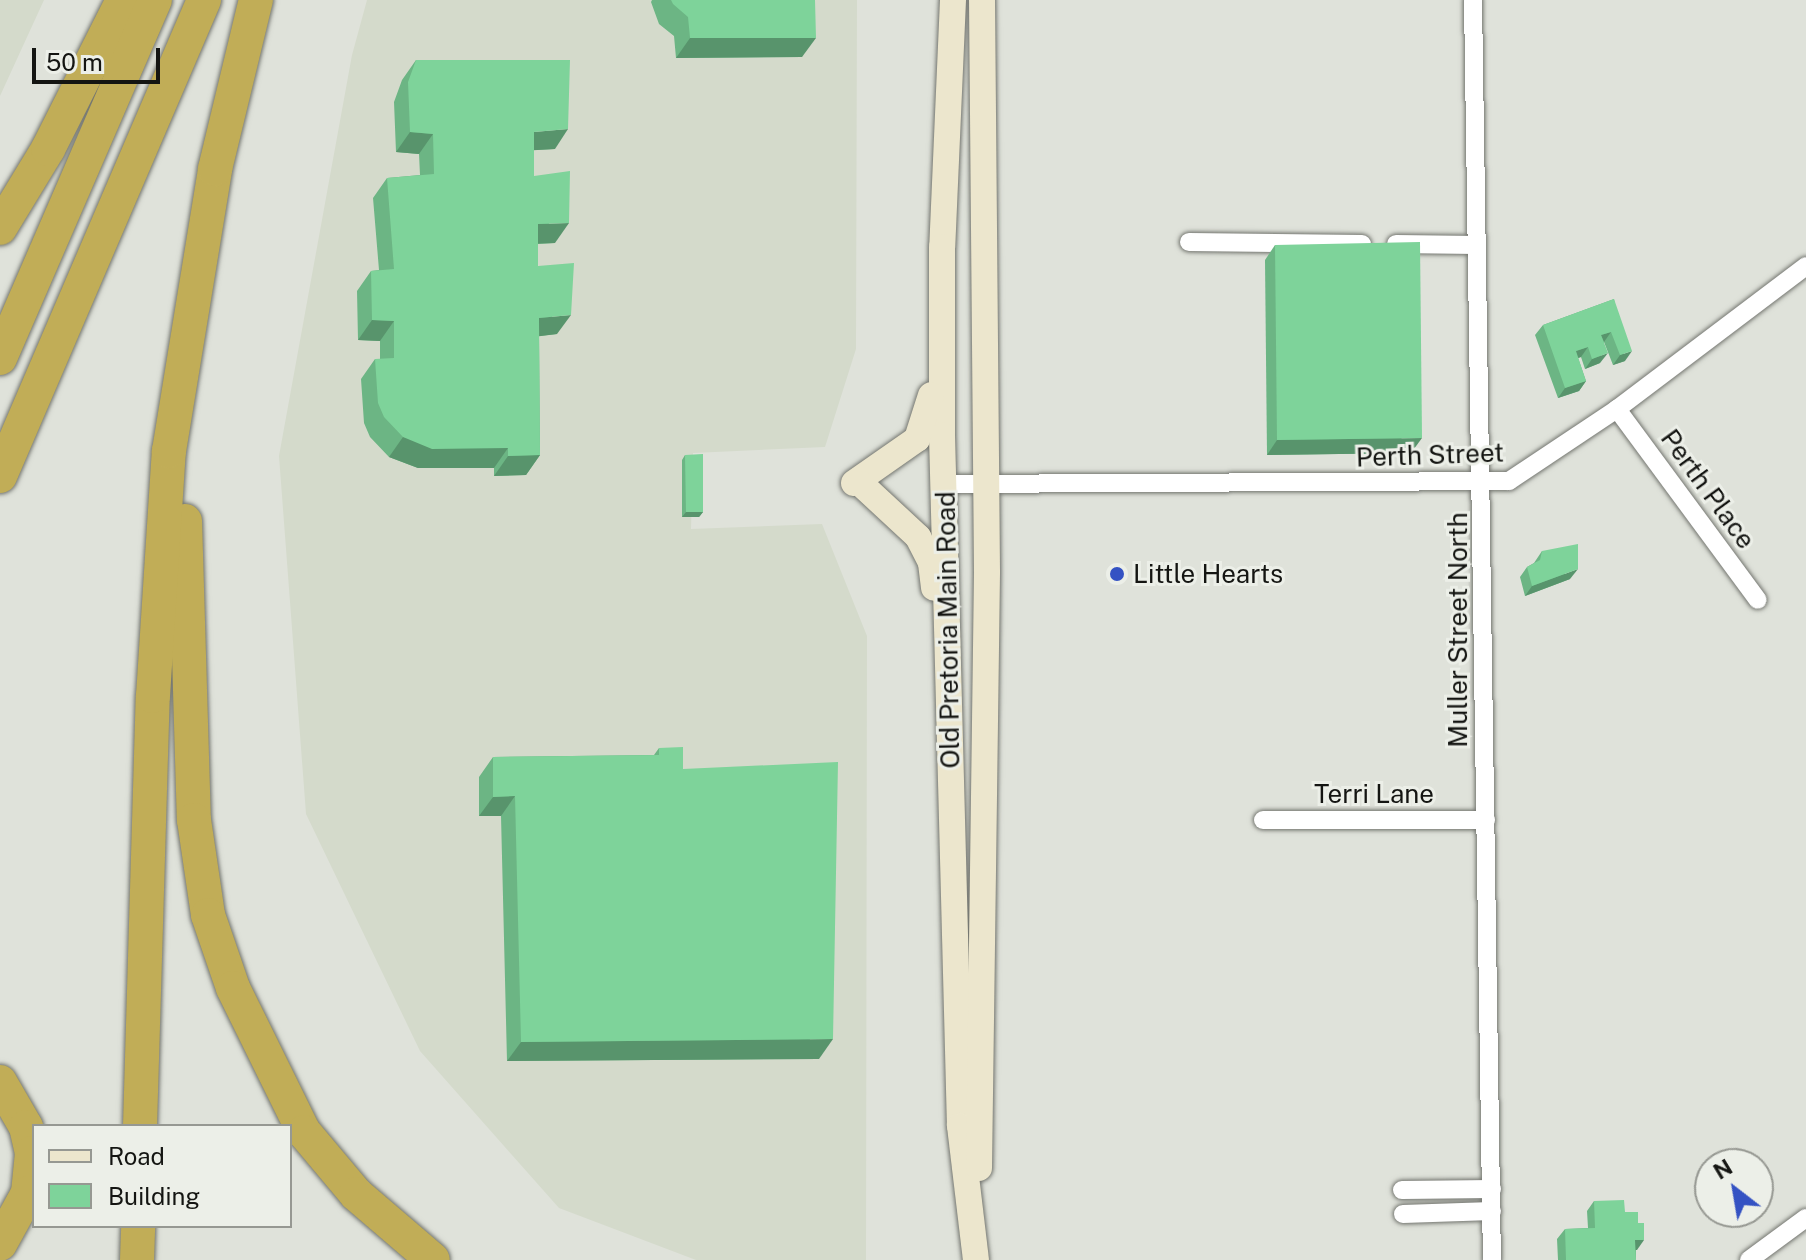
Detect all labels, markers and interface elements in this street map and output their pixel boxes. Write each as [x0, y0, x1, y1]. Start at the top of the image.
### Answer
scale bar [36, 32, 164, 82]
text: 50 m [46, 48, 103, 76]
street label: Perth Place [1654, 423, 1762, 555]
street label: Perth Street [1355, 437, 1505, 473]
street label: Old Pretoria Main Road [930, 491, 966, 769]
street label: Muller Street North [1442, 512, 1474, 748]
place label: Little Hearts [1133, 558, 1283, 590]
marker: Little Hearts [1108, 565, 1126, 583]
street label: Terri Lane [1314, 778, 1434, 810]
legend [32, 1124, 292, 1228]
text: Road [108, 1142, 165, 1170]
north arrow [1694, 1148, 1774, 1228]
text: N [1709, 1154, 1737, 1185]
text: Building [108, 1182, 200, 1210]

